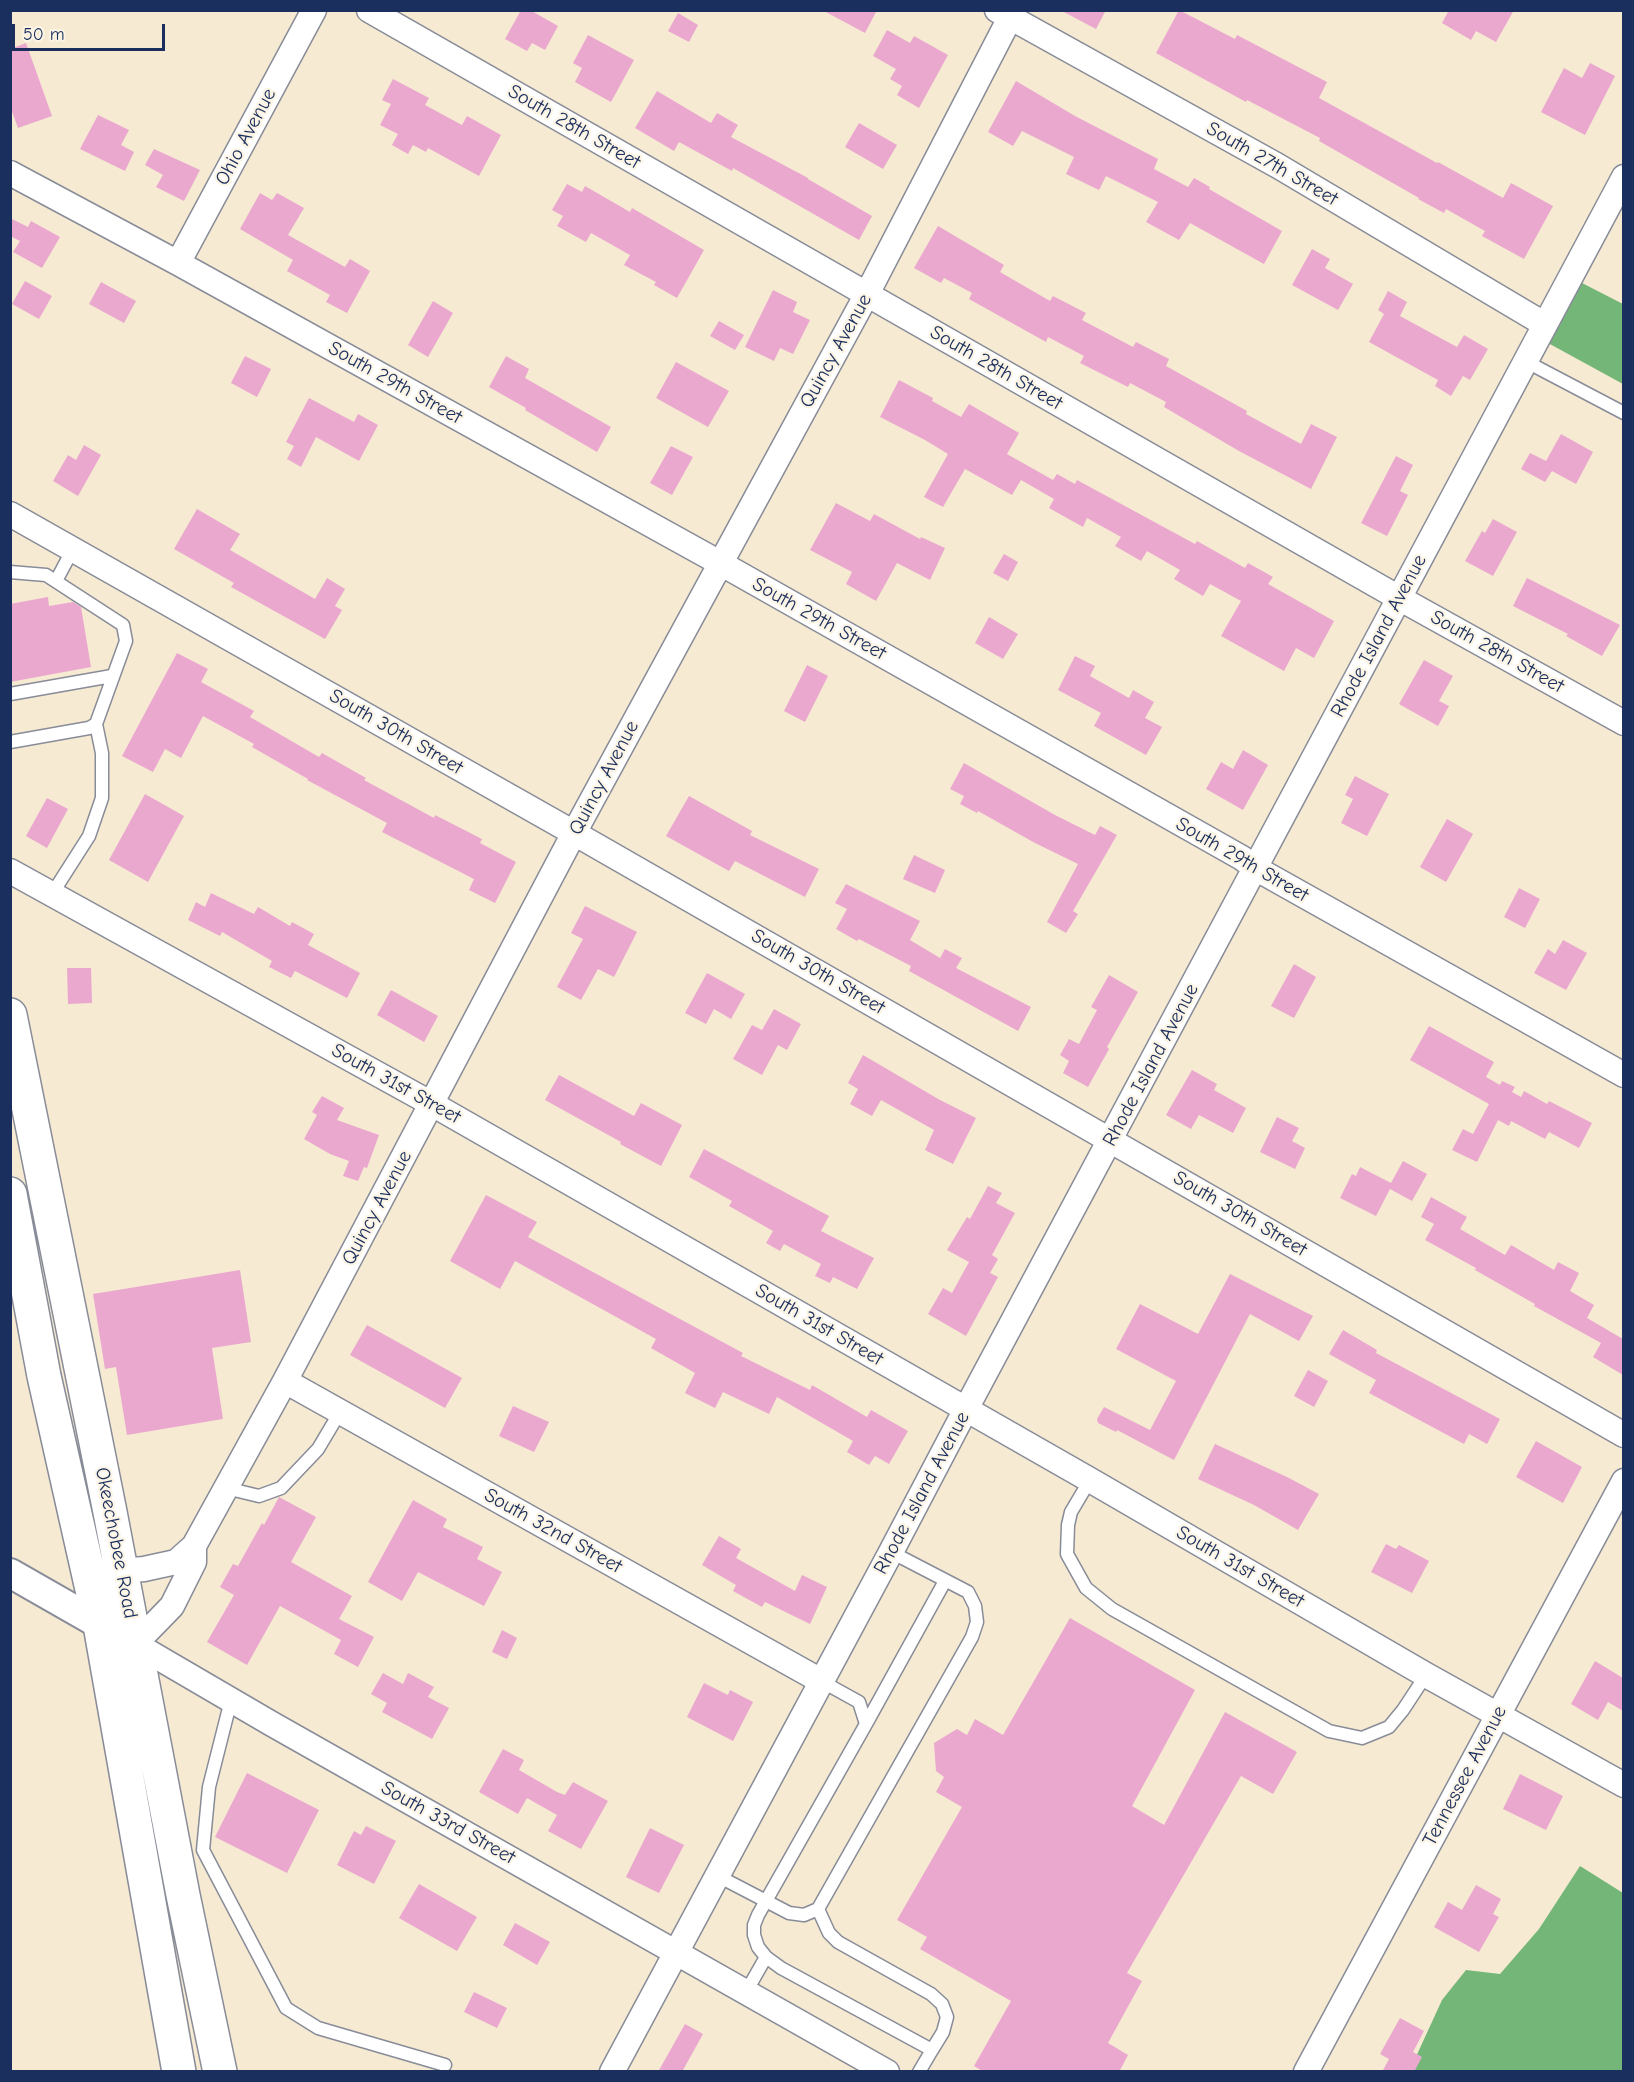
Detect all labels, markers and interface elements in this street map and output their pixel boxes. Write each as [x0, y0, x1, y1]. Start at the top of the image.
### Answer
scale bar [15, 12, 168, 50]
text: 50 m [23, 24, 65, 45]
street label: South 28th Street [504, 79, 644, 175]
street label: Ohio Avenue [210, 84, 282, 190]
street label: South 27th Street [1202, 117, 1342, 211]
street label: Quincy Avenue [795, 290, 877, 412]
street label: South 28th Street [926, 320, 1066, 416]
street label: South 29th Street [324, 336, 466, 430]
street label: Rhode Island Avenue [1326, 551, 1432, 721]
street label: South 29th Street [748, 572, 890, 666]
street label: South 28th Street [1426, 605, 1568, 699]
street label: South 30th Street [325, 684, 467, 780]
street label: Quincy Avenue [564, 717, 644, 839]
street label: South 29th Street [1171, 812, 1313, 908]
street label: South 30th Street [747, 924, 889, 1020]
street label: Rhode Island Avenue [1098, 980, 1204, 1150]
street label: South 31st Street [327, 1039, 465, 1129]
street label: Quincy Avenue [337, 1147, 417, 1269]
street label: South 30th Street [1169, 1166, 1311, 1262]
street label: South 31st Street [751, 1279, 887, 1371]
street label: Rhode Island Avenue [869, 1408, 975, 1578]
street label: Okeechobee Road [90, 1465, 142, 1621]
street label: South 32nd Street [480, 1483, 626, 1579]
street label: South 31st Street [1172, 1521, 1308, 1613]
street label: Tennessee Avenue [1418, 1702, 1512, 1850]
street label: South 33rd Street [377, 1776, 519, 1870]

